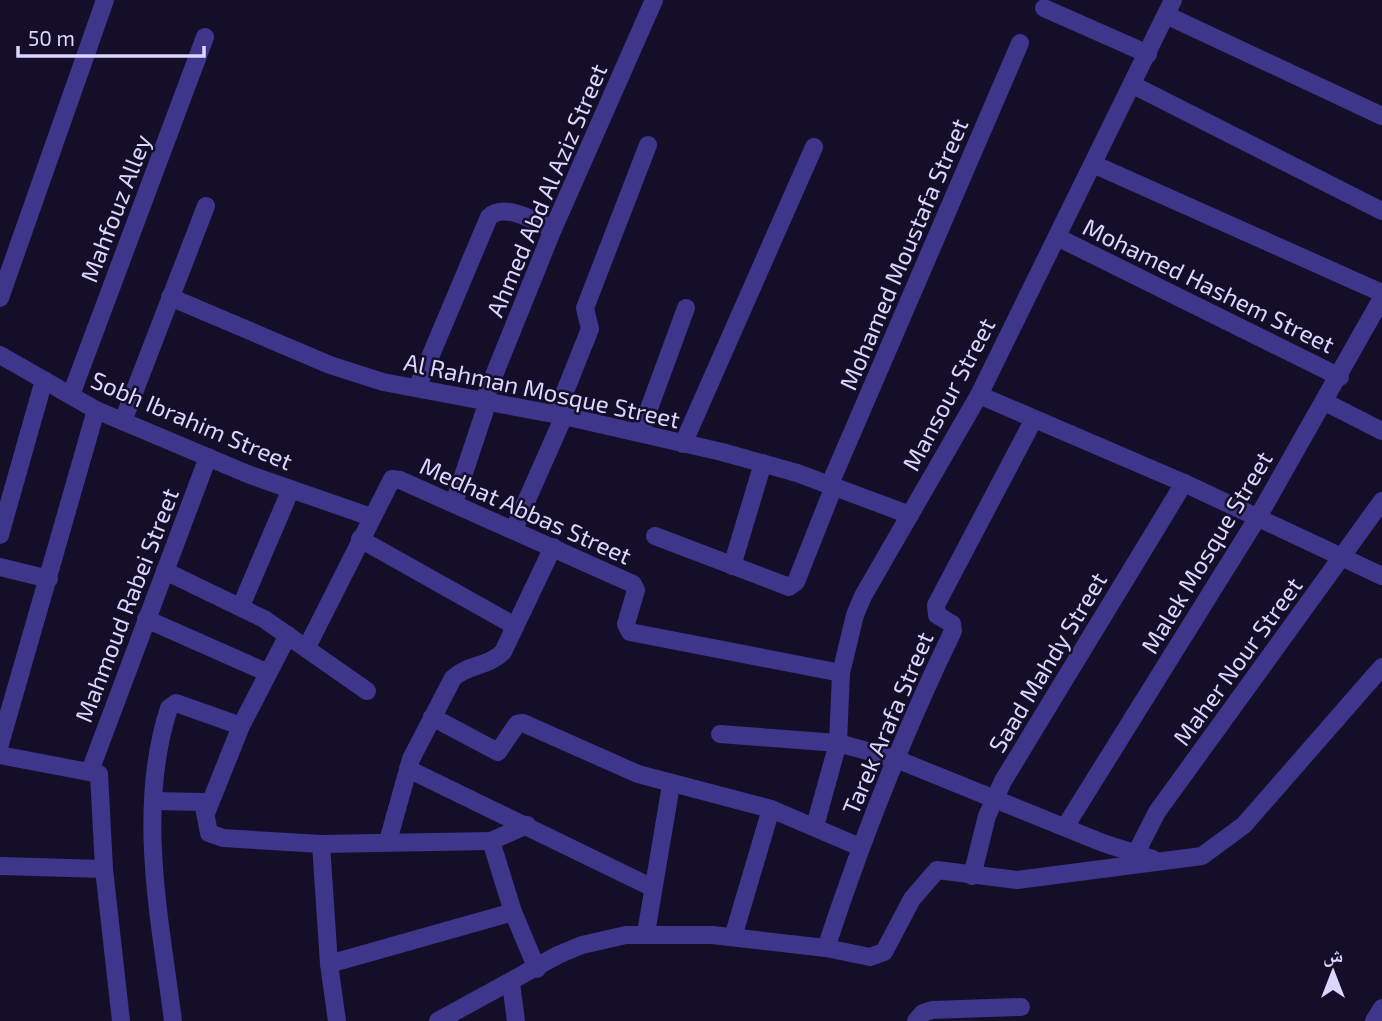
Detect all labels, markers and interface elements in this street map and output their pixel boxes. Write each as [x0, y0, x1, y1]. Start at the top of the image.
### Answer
scale bar [18, 14, 203, 58]
text: 50 m [28, 25, 75, 50]
street label: Ahmed Abd Al Aziz Street [479, 59, 613, 321]
street label: Mohamed Moustafa Street [833, 114, 973, 394]
street label: Mahfouz Alley [73, 130, 157, 286]
street label: Mohamed Hashem Street [1079, 211, 1339, 359]
street label: Mansour Street [896, 313, 1000, 475]
street label: Al Rahman Mosque Street [401, 347, 683, 433]
street label: Sobh Ibrahim Street [87, 364, 297, 476]
street label: Malek Mosque Street [1134, 446, 1278, 658]
street label: Medhat Abbas Street [416, 450, 636, 570]
street label: Mahmoud Rabei Street [68, 484, 184, 726]
street label: Saad Mahdy Street [982, 567, 1112, 757]
street label: Maher Nour Street [1166, 571, 1308, 751]
street label: Tarek Arafa Street [835, 627, 939, 819]
north arrow [1298, 937, 1368, 1007]
text: ش [1323, 943, 1343, 967]

